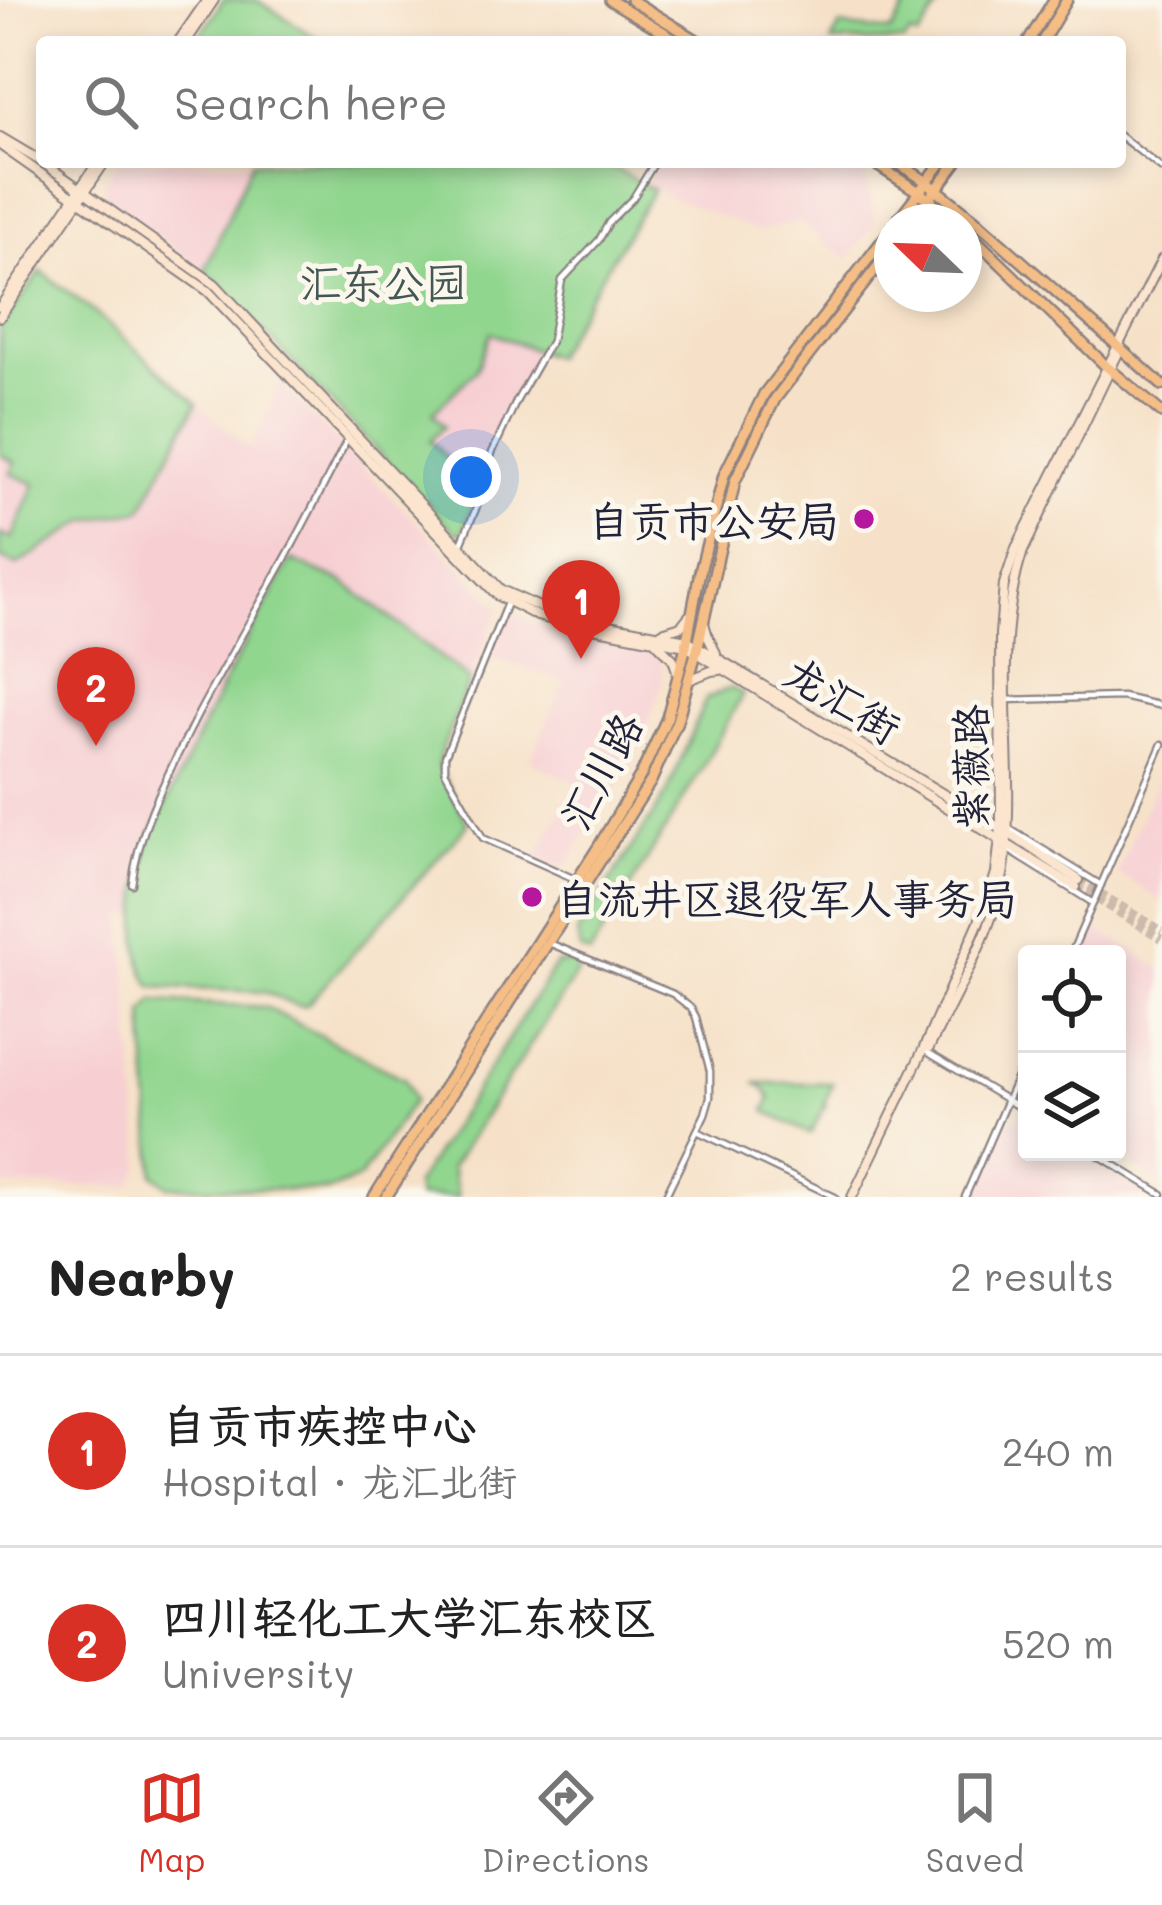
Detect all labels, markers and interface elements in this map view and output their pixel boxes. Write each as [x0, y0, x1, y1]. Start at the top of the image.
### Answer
search box [36, 36, 1126, 168]
icon: search [78, 69, 144, 135]
text: Search here [174, 73, 448, 131]
north arrow [874, 204, 982, 312]
park label: 汇东公园 [299, 254, 467, 309]
your location [441, 447, 501, 507]
place label: 自贡市公安局 [588, 492, 840, 547]
marker: 自贡市公安局 [851, 506, 877, 532]
pin: 1 [542, 560, 620, 659]
street label: 龙汇街 [775, 643, 911, 755]
pin: 2 [57, 647, 135, 746]
street label: 汇川路 [546, 702, 654, 840]
street label: 紫薇路 [942, 704, 997, 830]
place label: 自流井区退役军人事务局 [556, 870, 1018, 925]
marker: 自流井区退役军人事务局 [519, 884, 545, 910]
map controls [1018, 945, 1126, 1161]
button: locate [1018, 945, 1126, 1053]
button: layers [1018, 1053, 1126, 1161]
text: Nearby [48, 1242, 235, 1309]
text: 2 results [950, 1250, 1114, 1301]
text: 自贡市疾控中心 [162, 1395, 477, 1453]
text: 1 [78, 1425, 96, 1476]
text: 240 m [1002, 1425, 1114, 1476]
text: Hospital · 龙汇北街 [162, 1455, 517, 1506]
text: 四川轻化工大学汇东校区 [162, 1587, 657, 1645]
text: 2 [76, 1617, 98, 1668]
text: 520 m [1002, 1617, 1114, 1668]
text: University [162, 1647, 354, 1698]
tab: Map [138, 1765, 205, 1880]
tab: Directions [482, 1765, 649, 1880]
tab: Saved [926, 1765, 1024, 1880]

